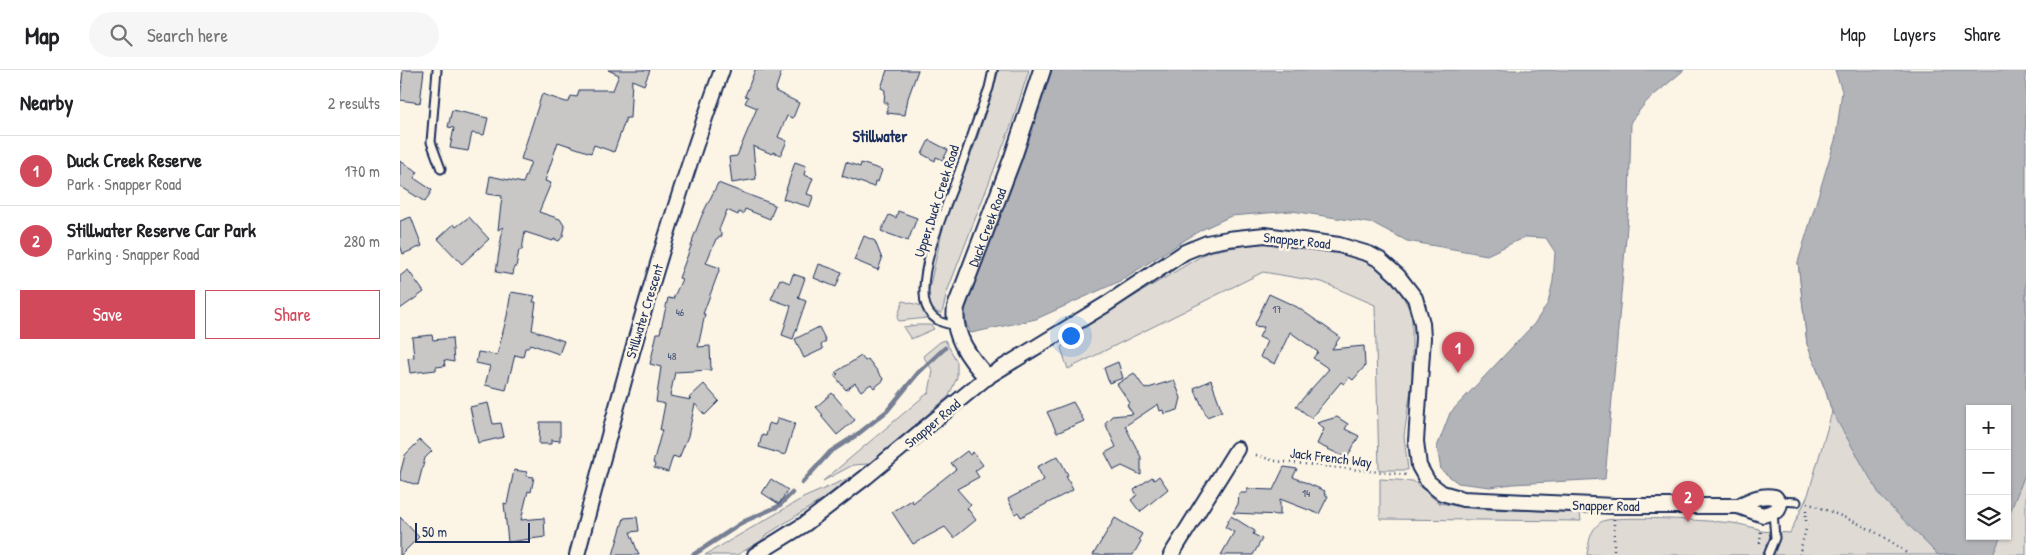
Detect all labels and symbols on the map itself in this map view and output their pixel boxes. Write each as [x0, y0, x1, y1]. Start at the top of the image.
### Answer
district label: Stillwater [852, 125, 908, 147]
street label: Upper Duck Creek Road [909, 142, 964, 260]
street label: Duck Creek Road [963, 184, 1010, 269]
street label: Snapper Road [1262, 227, 1332, 254]
street label: Stillwater Crescent [621, 261, 667, 360]
house number: 17 [1272, 302, 1282, 316]
house number: 46 [676, 305, 685, 319]
your location [1058, 323, 1084, 349]
pin: 1 [1442, 332, 1474, 373]
house number: 48 [668, 349, 677, 363]
street label: Snapper Road [900, 394, 965, 453]
street label: Jack French Way [1289, 443, 1373, 472]
pin: 2 [1672, 481, 1704, 522]
house number: 14 [1302, 486, 1310, 500]
street label: Snapper Road [1572, 495, 1640, 516]
scale bar [415, 520, 530, 543]

